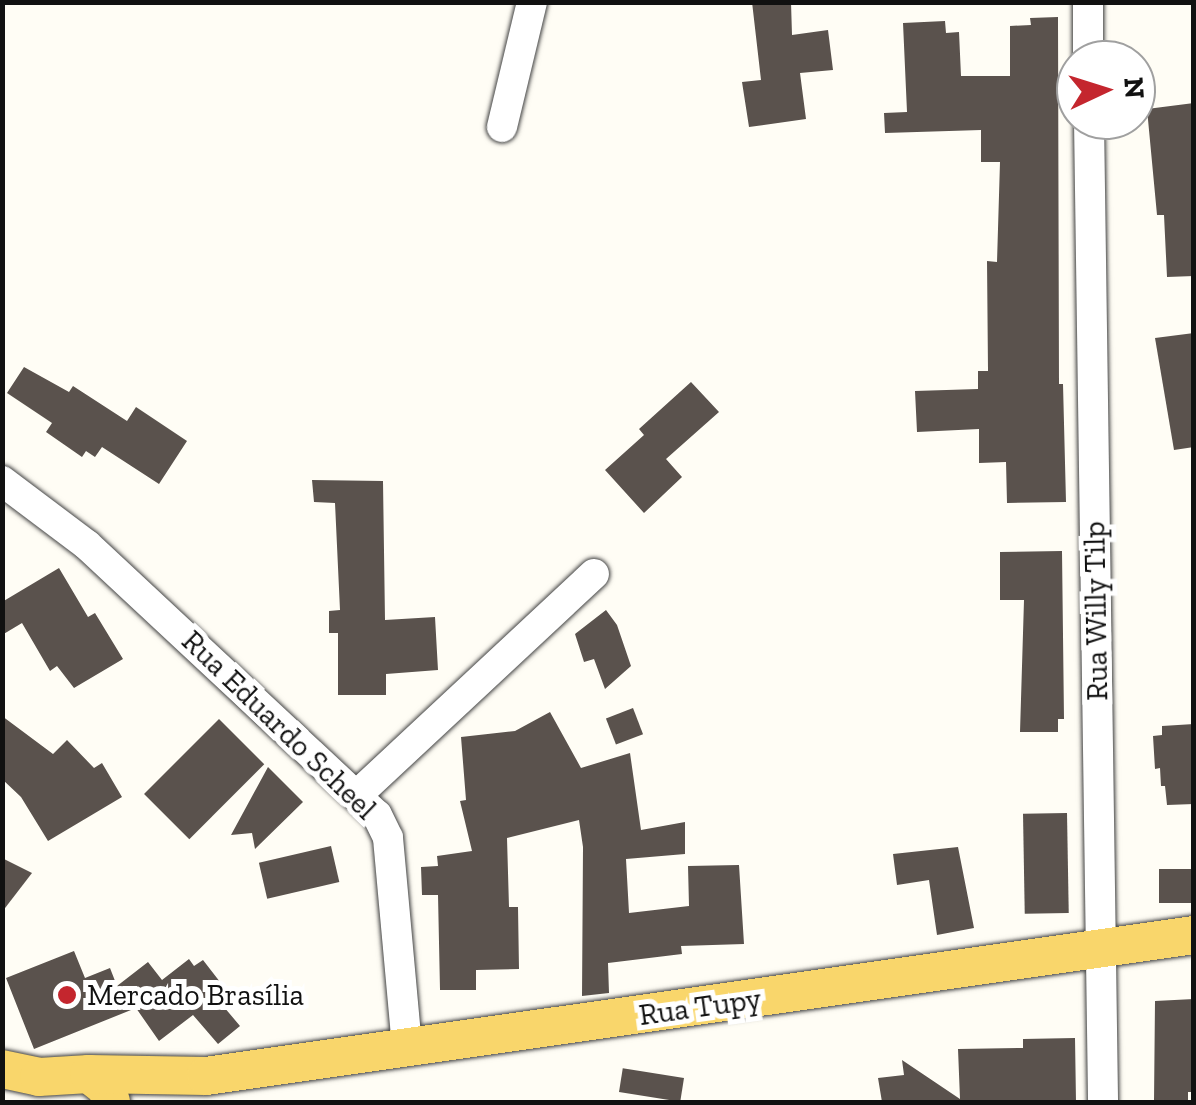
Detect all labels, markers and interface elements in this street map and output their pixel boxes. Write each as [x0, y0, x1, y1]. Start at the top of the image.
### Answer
north arrow [1056, 40, 1156, 140]
text: N [1117, 76, 1152, 100]
street label: Rua Willy Tilp [1076, 520, 1116, 702]
street label: Rua Eduardo Scheel [174, 623, 384, 827]
place label: Mercado Brasília [87, 977, 304, 1013]
street label: Rua Tupy [636, 981, 764, 1033]
marker: Mercado Brasília [56, 984, 78, 1006]

